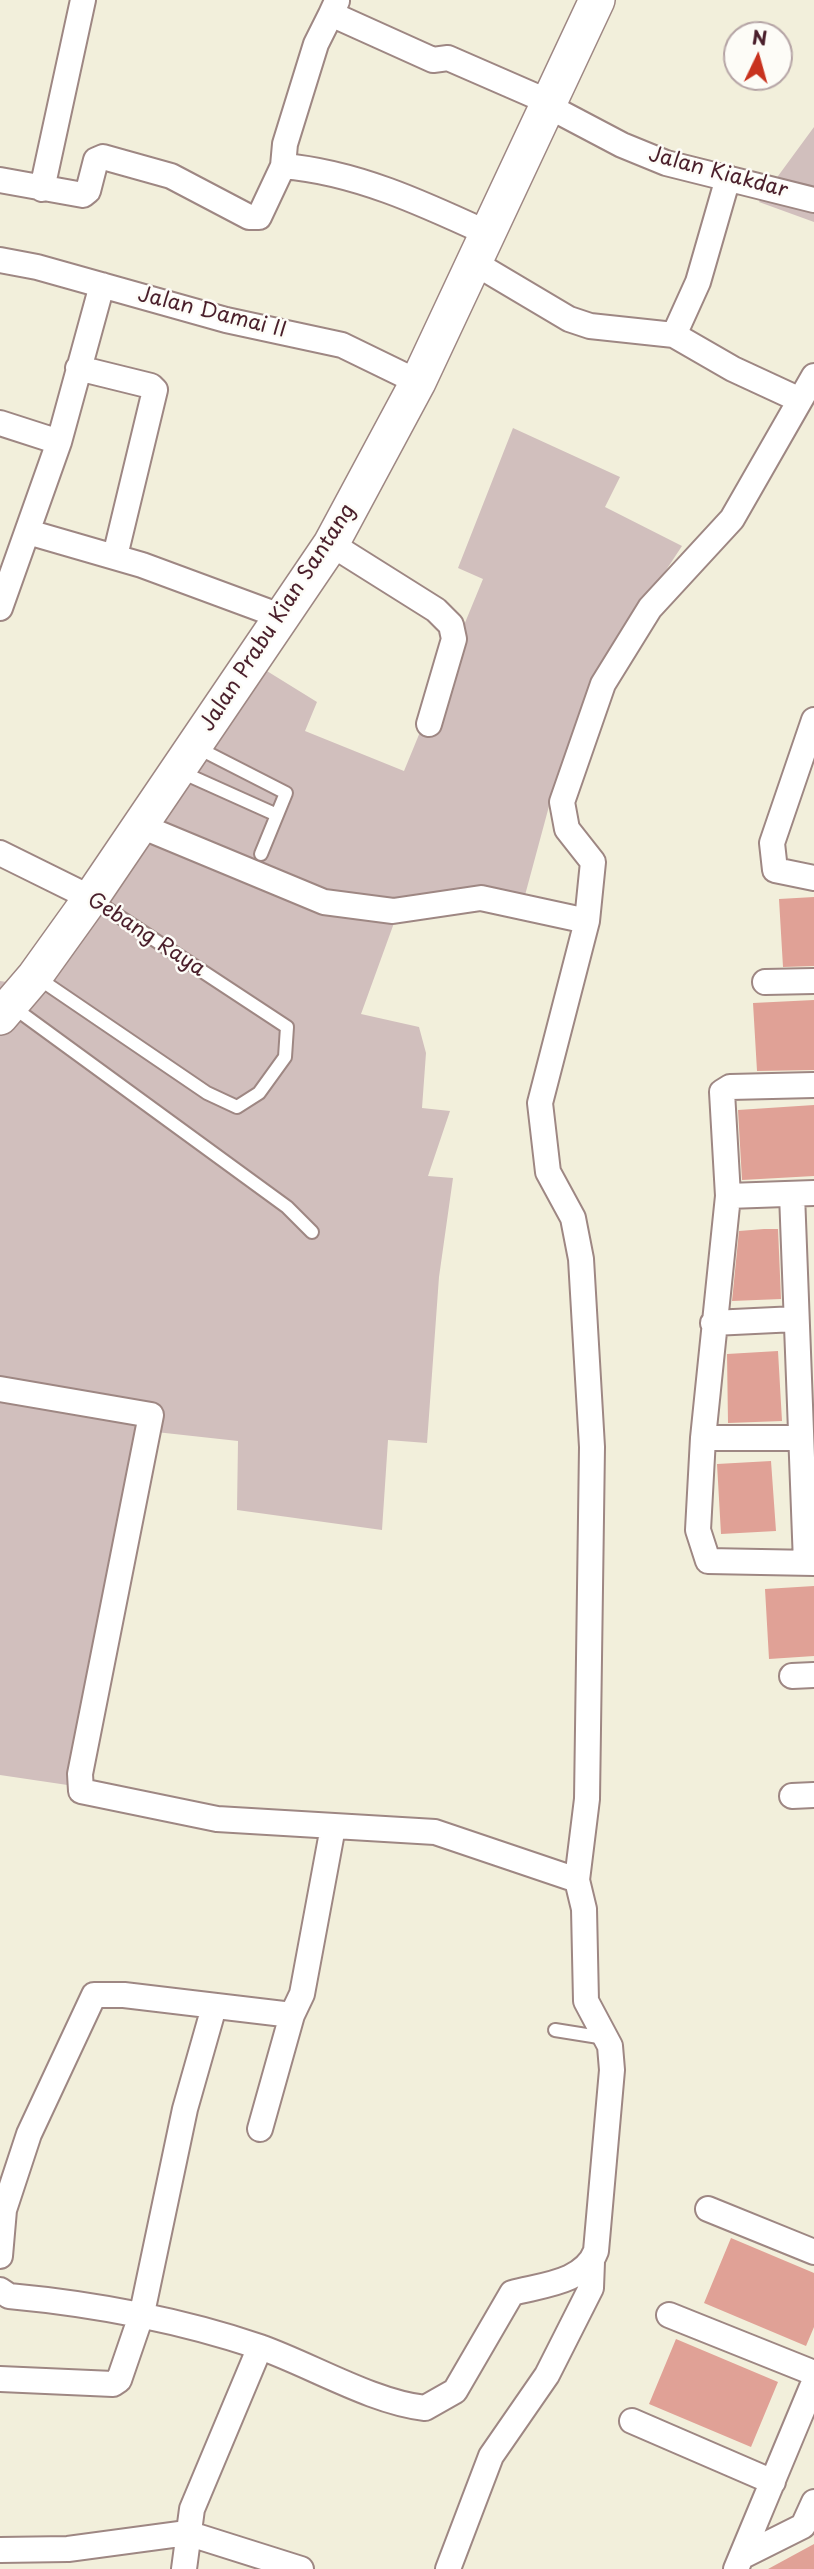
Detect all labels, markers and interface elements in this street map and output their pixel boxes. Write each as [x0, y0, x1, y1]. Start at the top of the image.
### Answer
north arrow [723, 21, 793, 91]
text: N [751, 22, 768, 52]
street label: Jalan Kiakdar [646, 142, 790, 204]
street label: Jalan Damai II [135, 282, 289, 344]
street label: Jalan Prabu Kian Santang [195, 500, 361, 736]
street label: Gebang Raya [82, 888, 210, 982]

